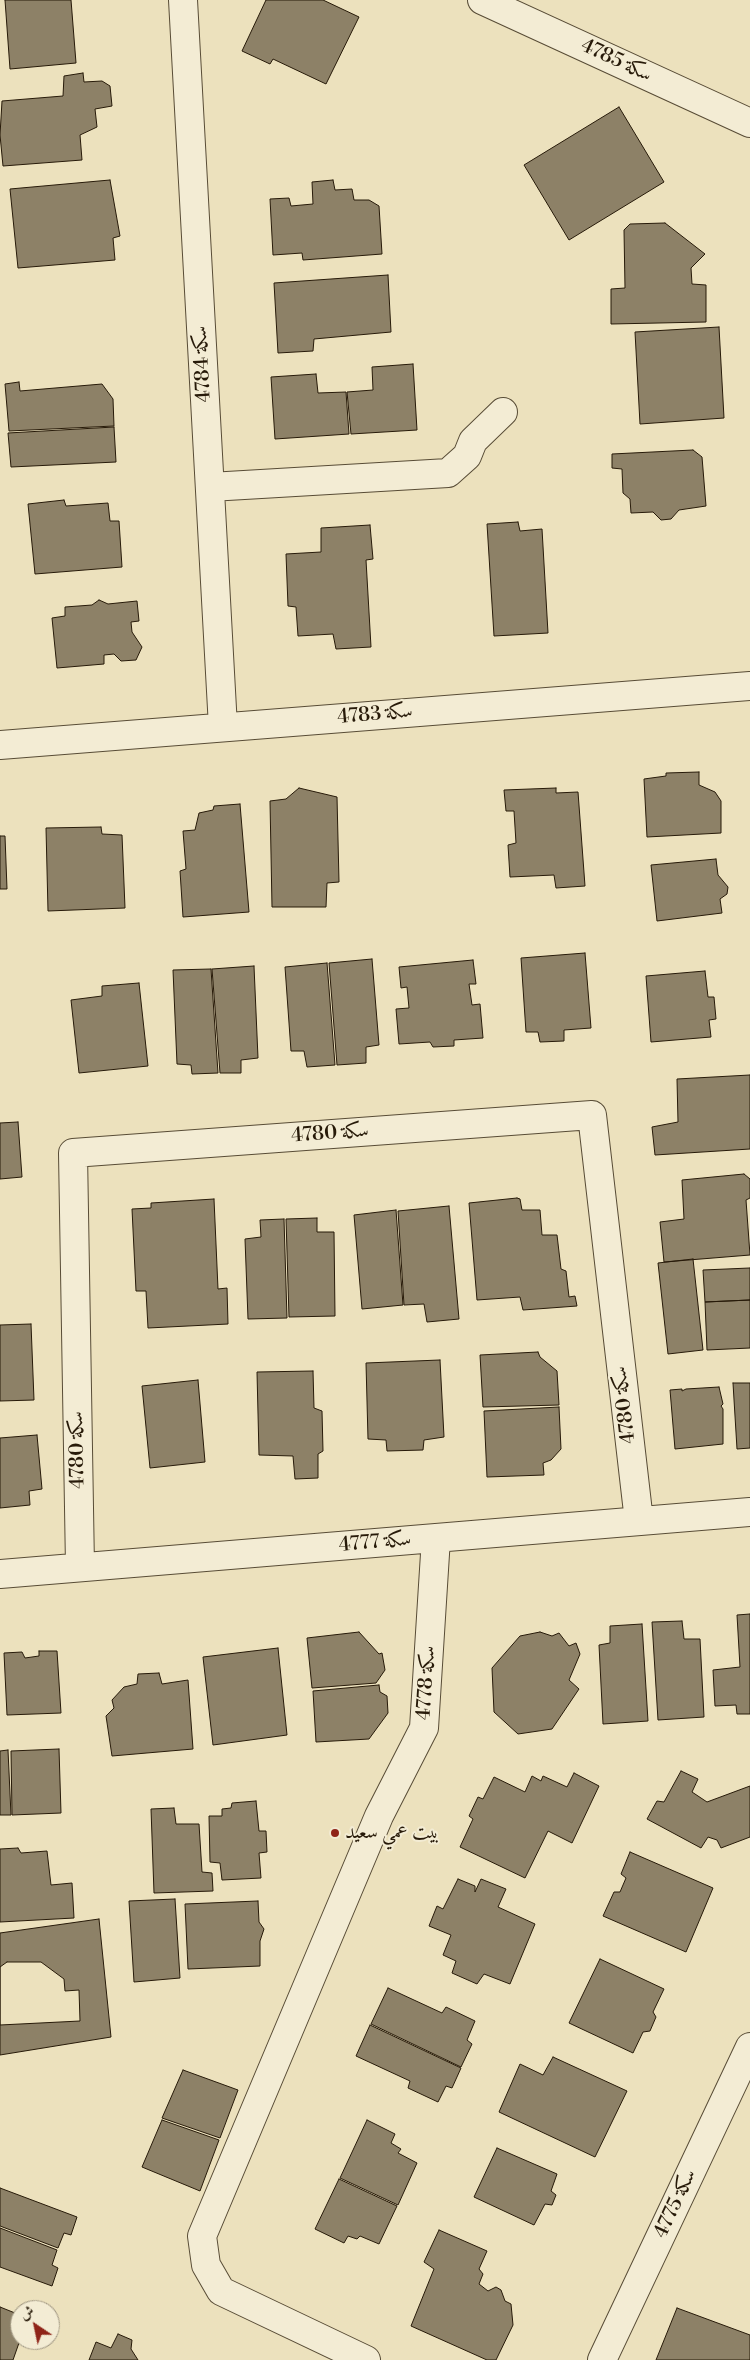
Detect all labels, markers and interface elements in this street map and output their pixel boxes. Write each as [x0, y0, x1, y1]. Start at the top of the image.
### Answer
street label: سكة 4785 [577, 34, 655, 88]
street label: سكة 4784 [189, 325, 217, 403]
street label: سكة 4783 [336, 700, 414, 730]
street label: سكة 4780 [290, 1119, 370, 1149]
street label: سكة 4780 [608, 1365, 642, 1445]
street label: سكة 4780 [65, 1411, 91, 1489]
street label: سكة 4777 [338, 1528, 412, 1558]
street label: سكة 4778 [412, 1645, 442, 1721]
place label: بيت عمي سعيد [345, 1821, 439, 1845]
marker: بيت عمي سعيد [329, 1827, 341, 1839]
street label: سكة 4775 [650, 2166, 702, 2242]
north arrow [10, 2300, 60, 2350]
text: ش [16, 2302, 38, 2325]

